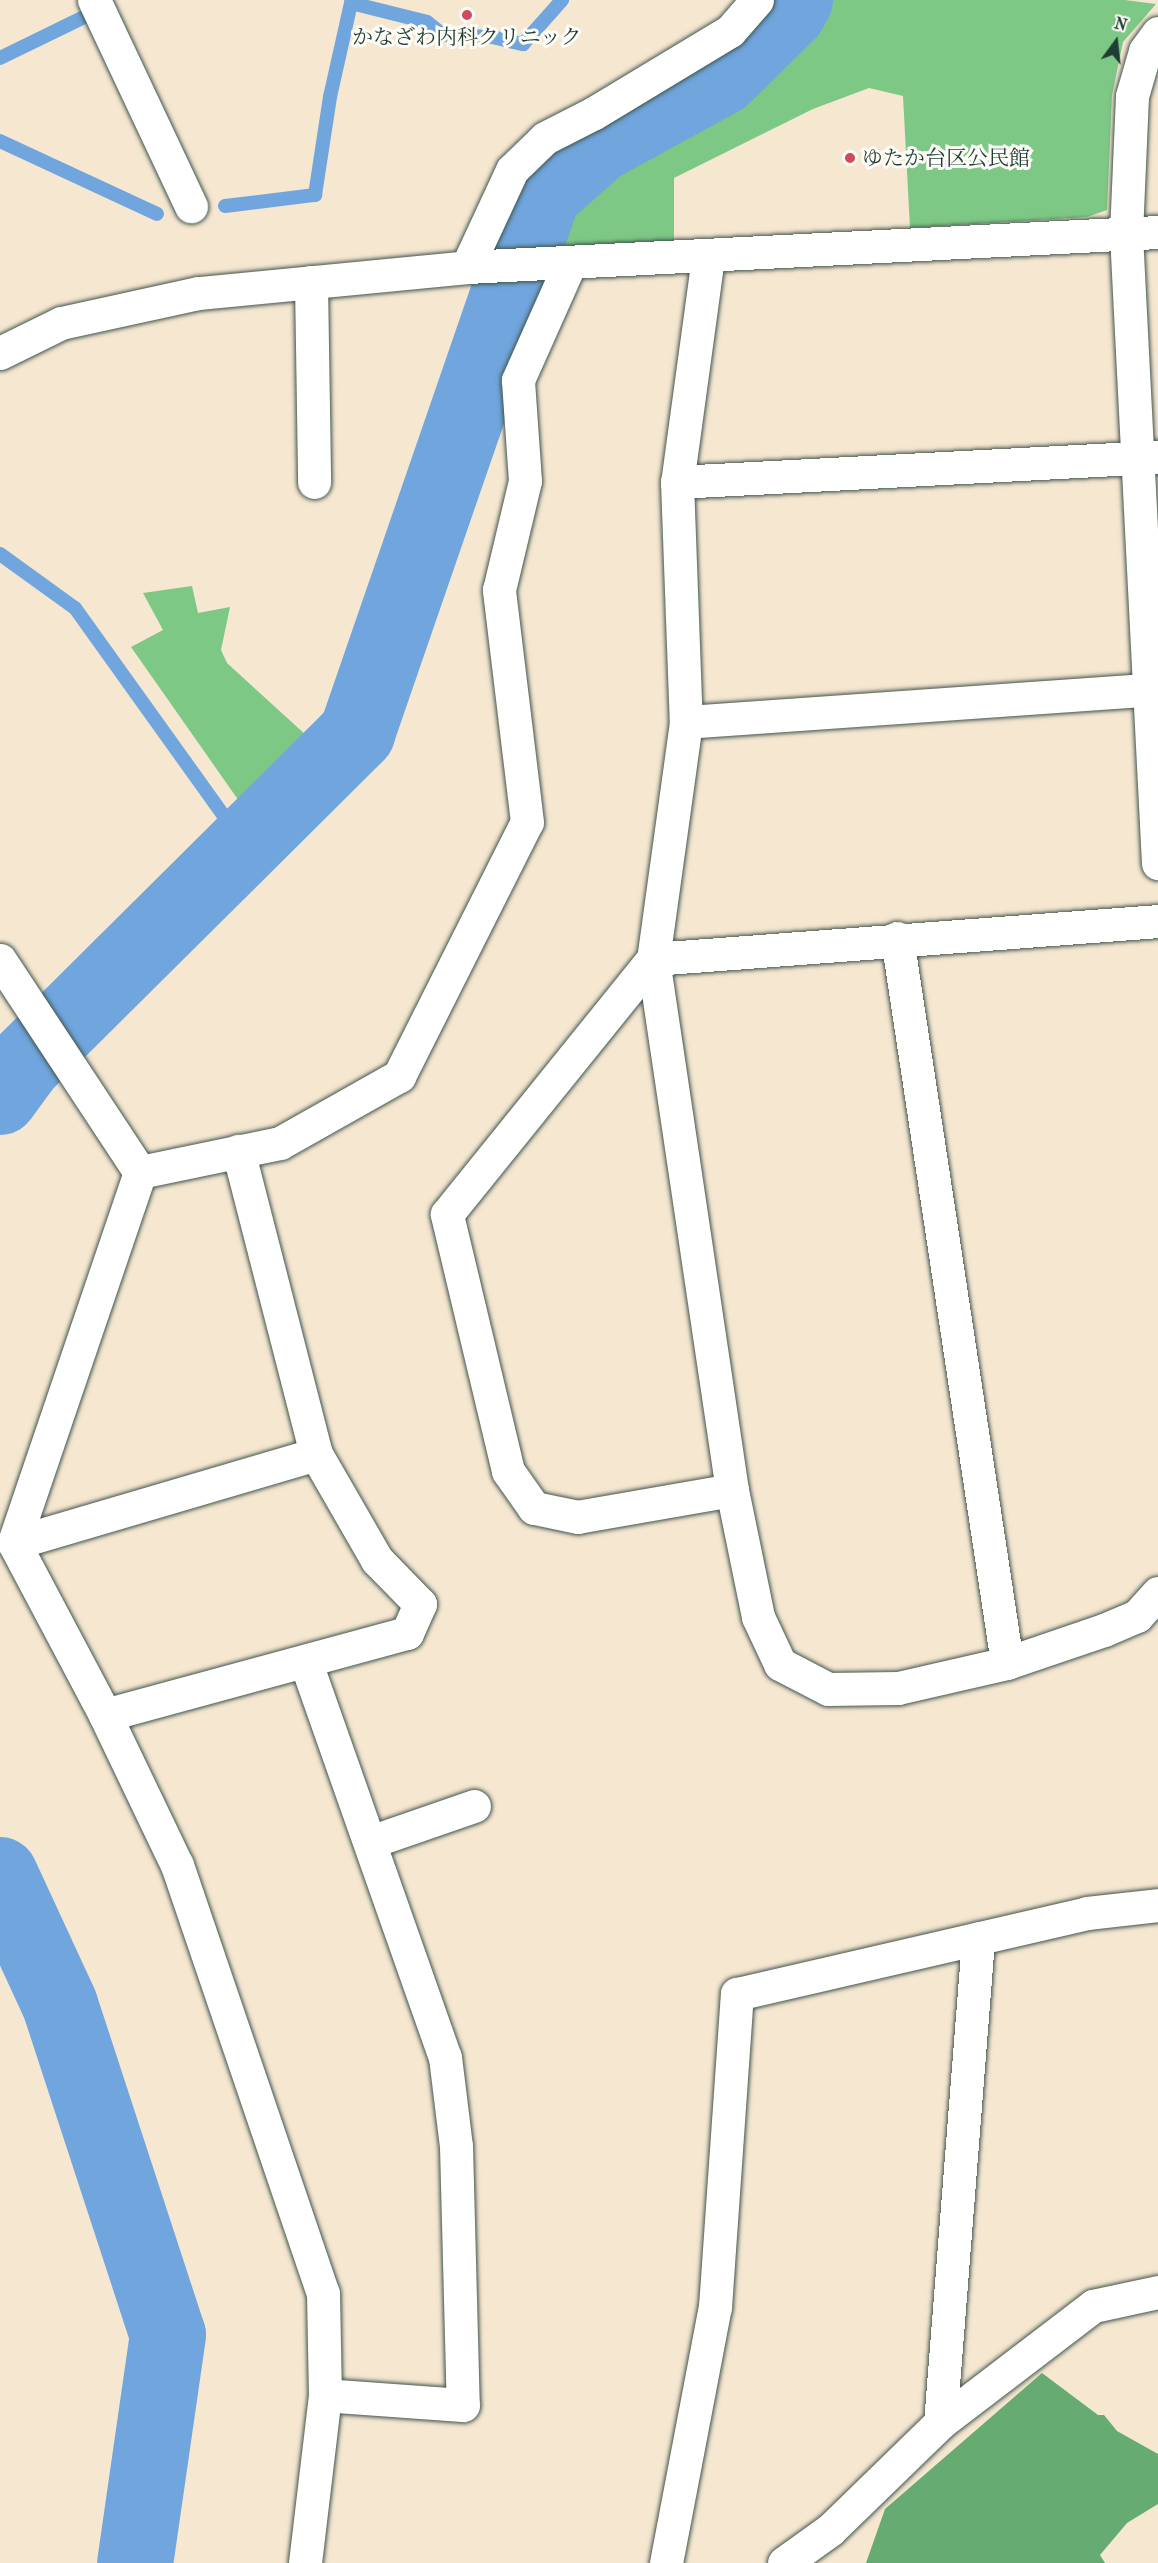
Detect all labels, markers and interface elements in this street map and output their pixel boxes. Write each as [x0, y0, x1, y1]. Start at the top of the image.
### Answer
marker: かなざわ内科クリニック [460, 8, 474, 22]
north arrow [1086, 12, 1146, 72]
text: N [1112, 13, 1129, 35]
place label: かなざわ内科クリニック [352, 24, 582, 50]
place label: ゆたか台区公民館 [862, 145, 1030, 171]
marker: ゆたか台区公民館 [843, 151, 857, 165]

